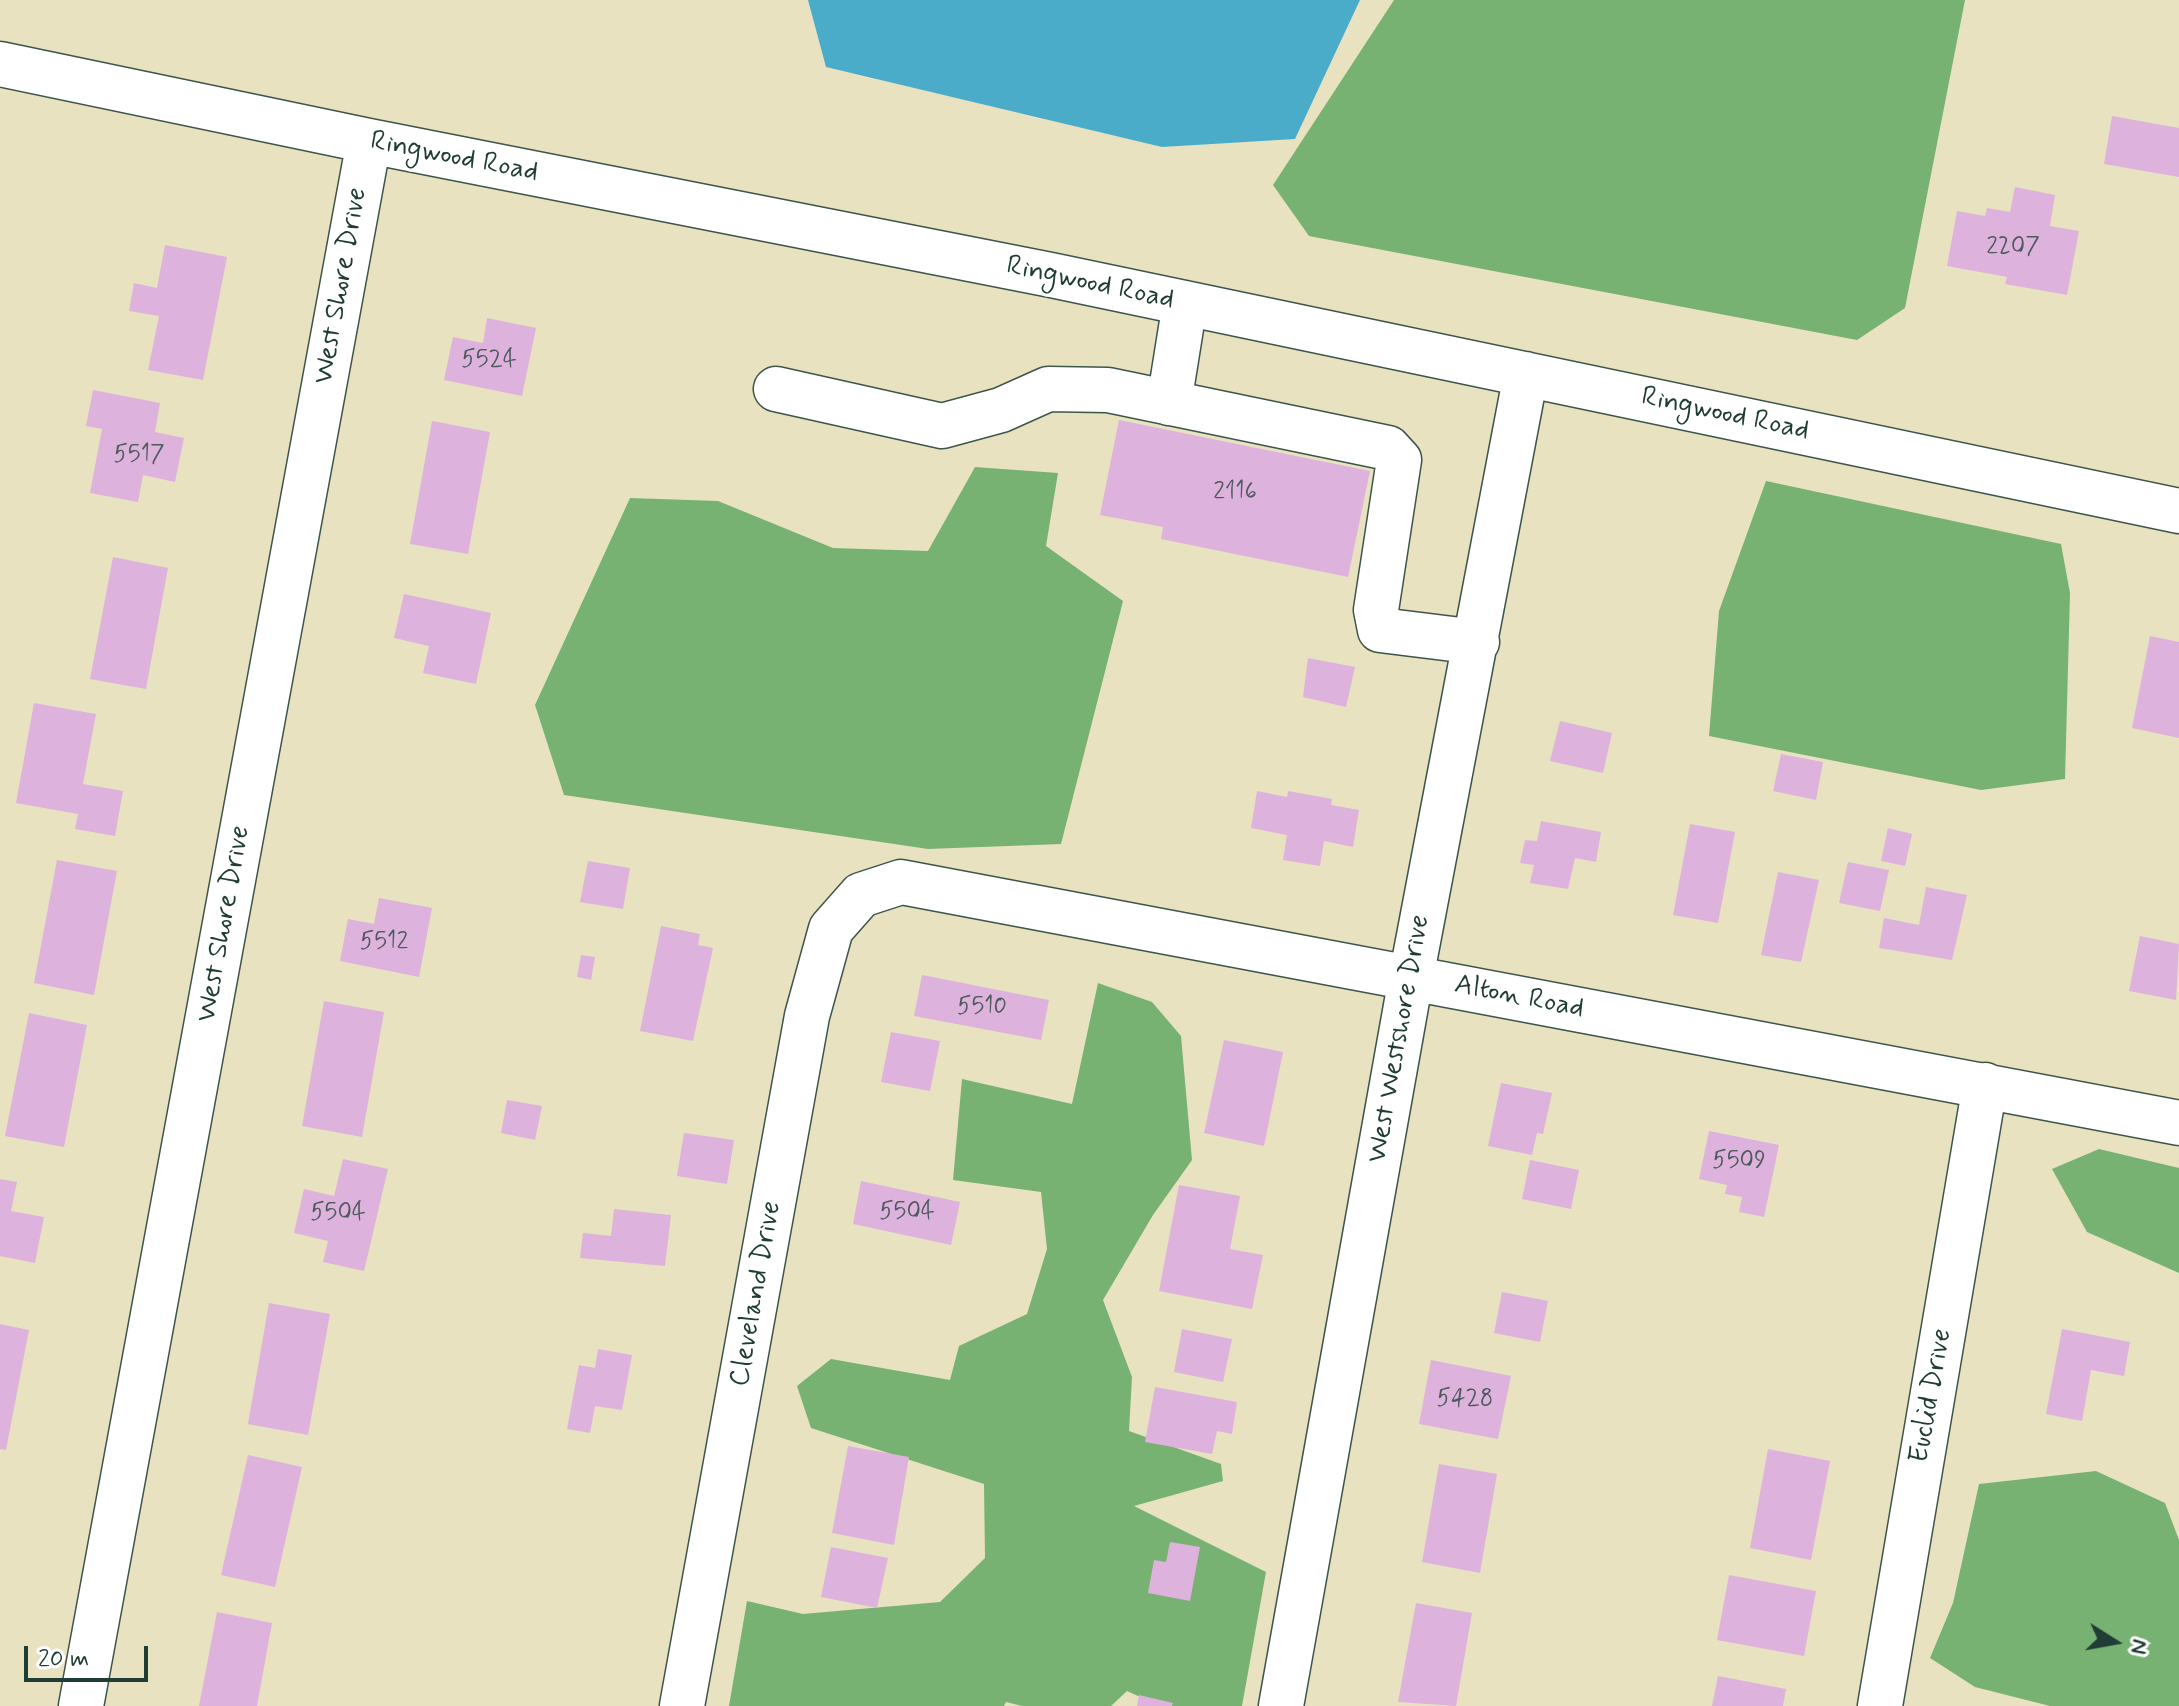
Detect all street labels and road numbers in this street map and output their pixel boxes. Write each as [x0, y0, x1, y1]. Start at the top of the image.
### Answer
street label: Ringwood Road [367, 125, 541, 191]
street label: West Shore Drive [308, 185, 376, 387]
street label: Ringwood Road [1003, 250, 1177, 318]
street label: Ringwood Road [1638, 381, 1812, 449]
street label: West Shore Drive [191, 823, 259, 1025]
street label: West Westshore Drive [1362, 912, 1438, 1166]
street label: Alton Road [1451, 969, 1587, 1027]
street label: Cleveland Drive [724, 1199, 790, 1389]
street label: Euclid Drive [1904, 1326, 1960, 1466]

